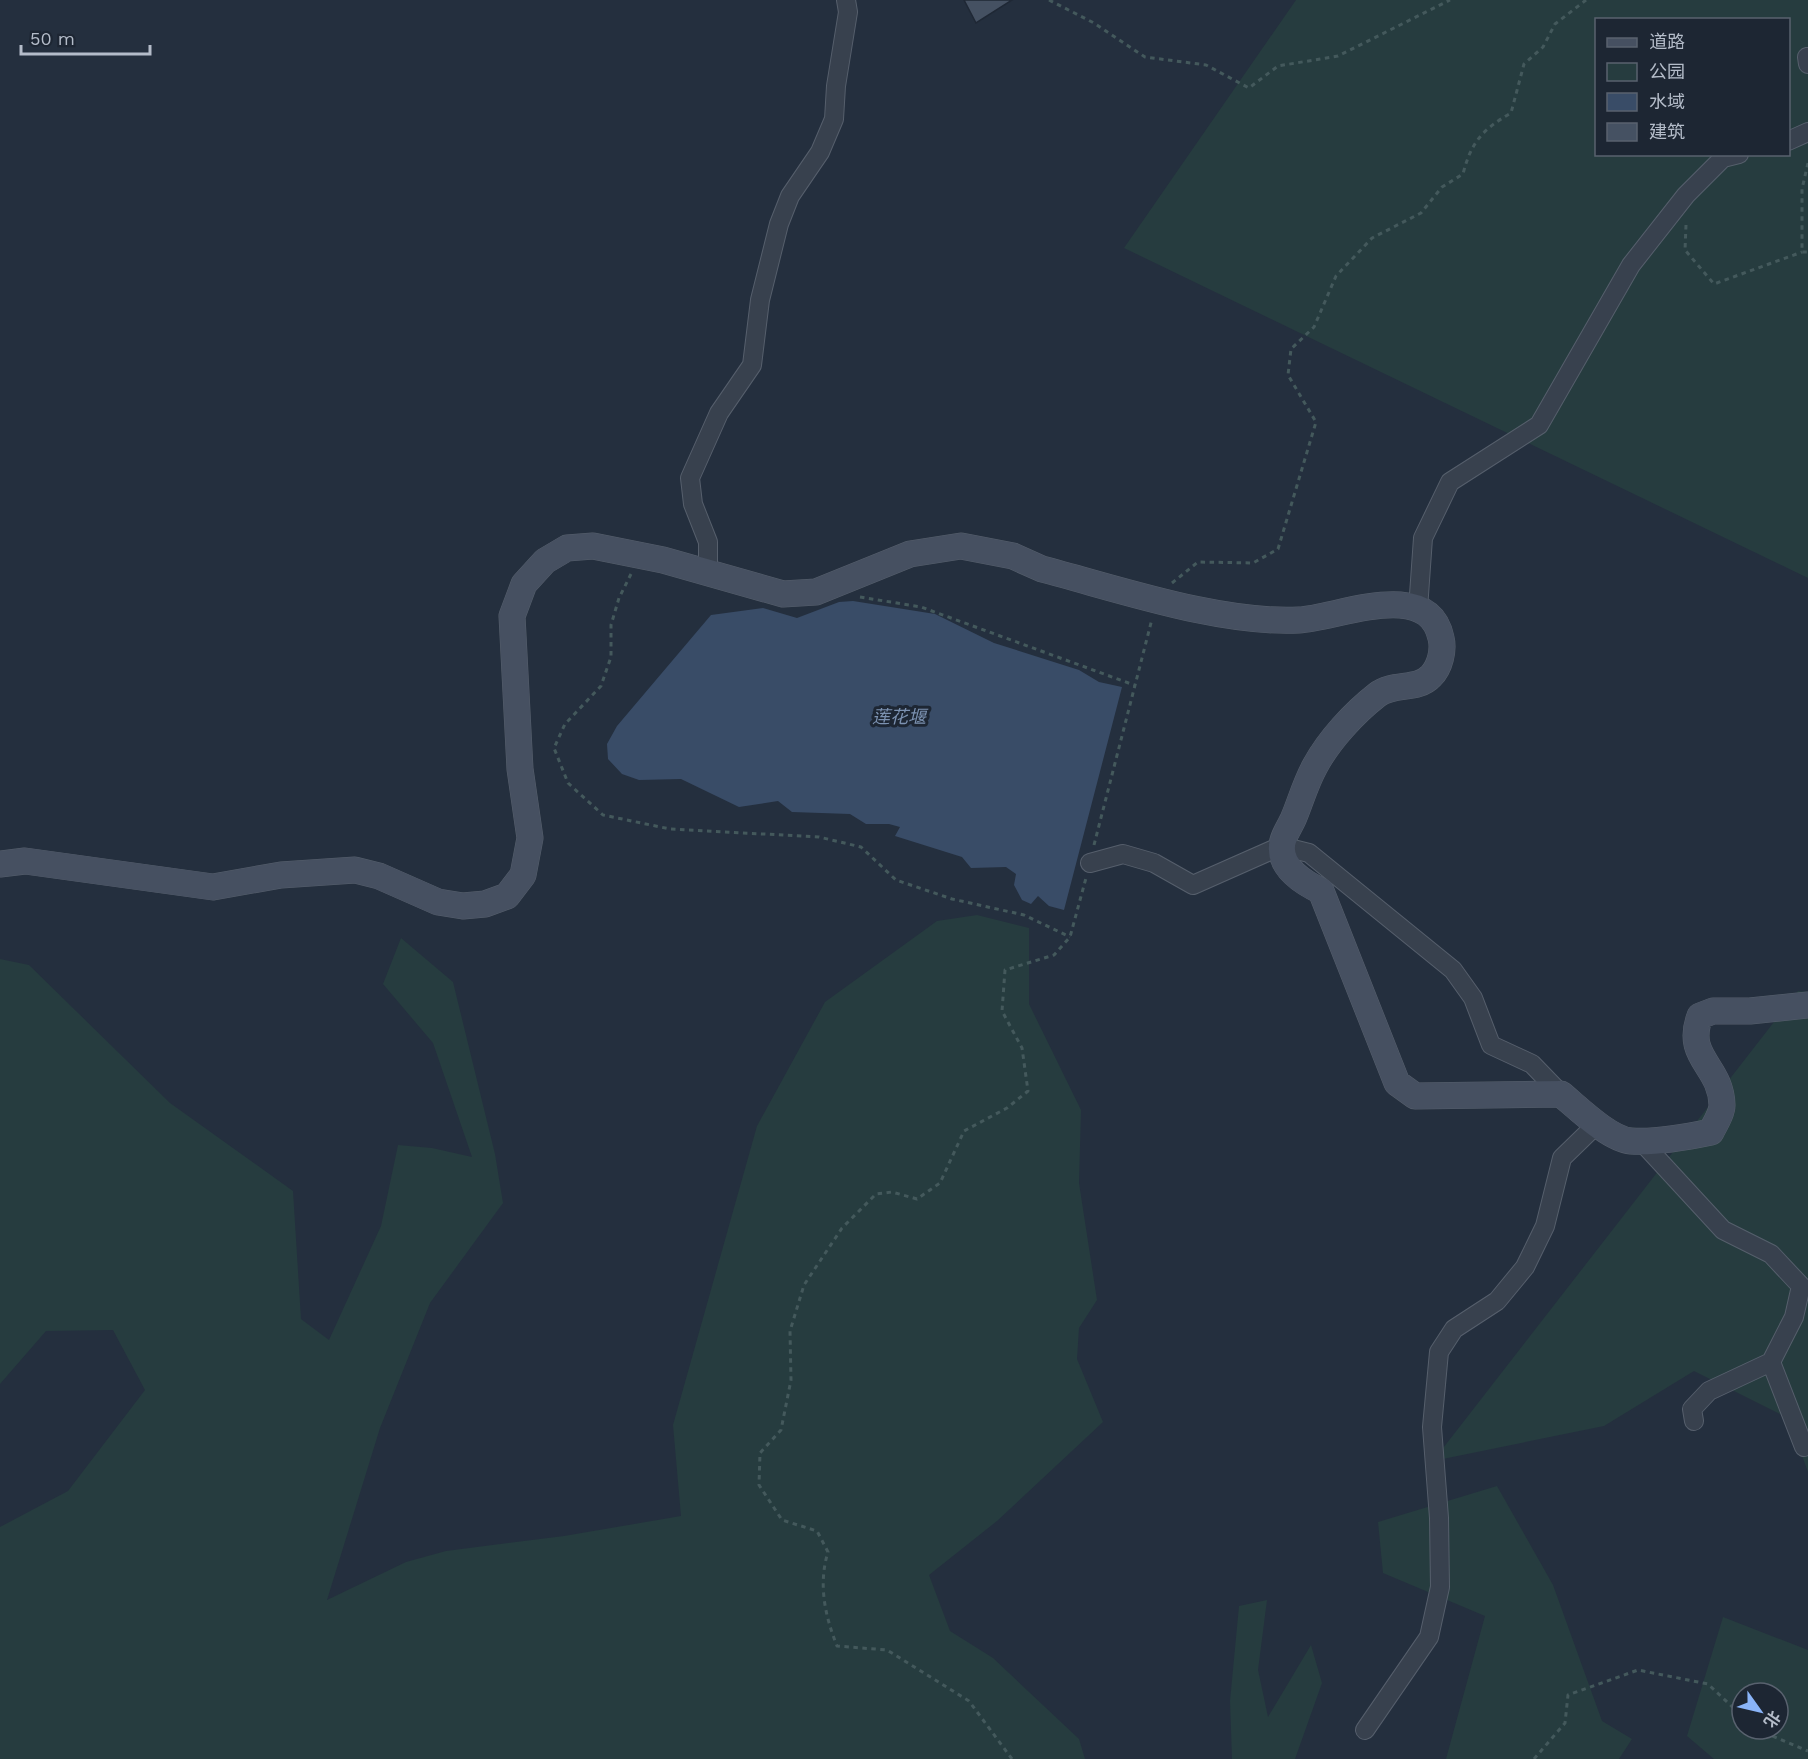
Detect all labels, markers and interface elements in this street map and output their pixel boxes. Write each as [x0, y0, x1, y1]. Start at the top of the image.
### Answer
scale bar [21, 18, 150, 56]
legend [1595, 18, 1790, 156]
text: 50 m [30, 28, 75, 49]
text: 道路 [1649, 31, 1685, 52]
text: 公园 [1649, 61, 1685, 82]
text: 水域 [1649, 91, 1685, 112]
text: 建筑 [1649, 121, 1685, 142]
water label: 莲花堰 [872, 706, 929, 727]
north arrow [1730, 1681, 1790, 1741]
text: 北 [1760, 1707, 1784, 1731]

